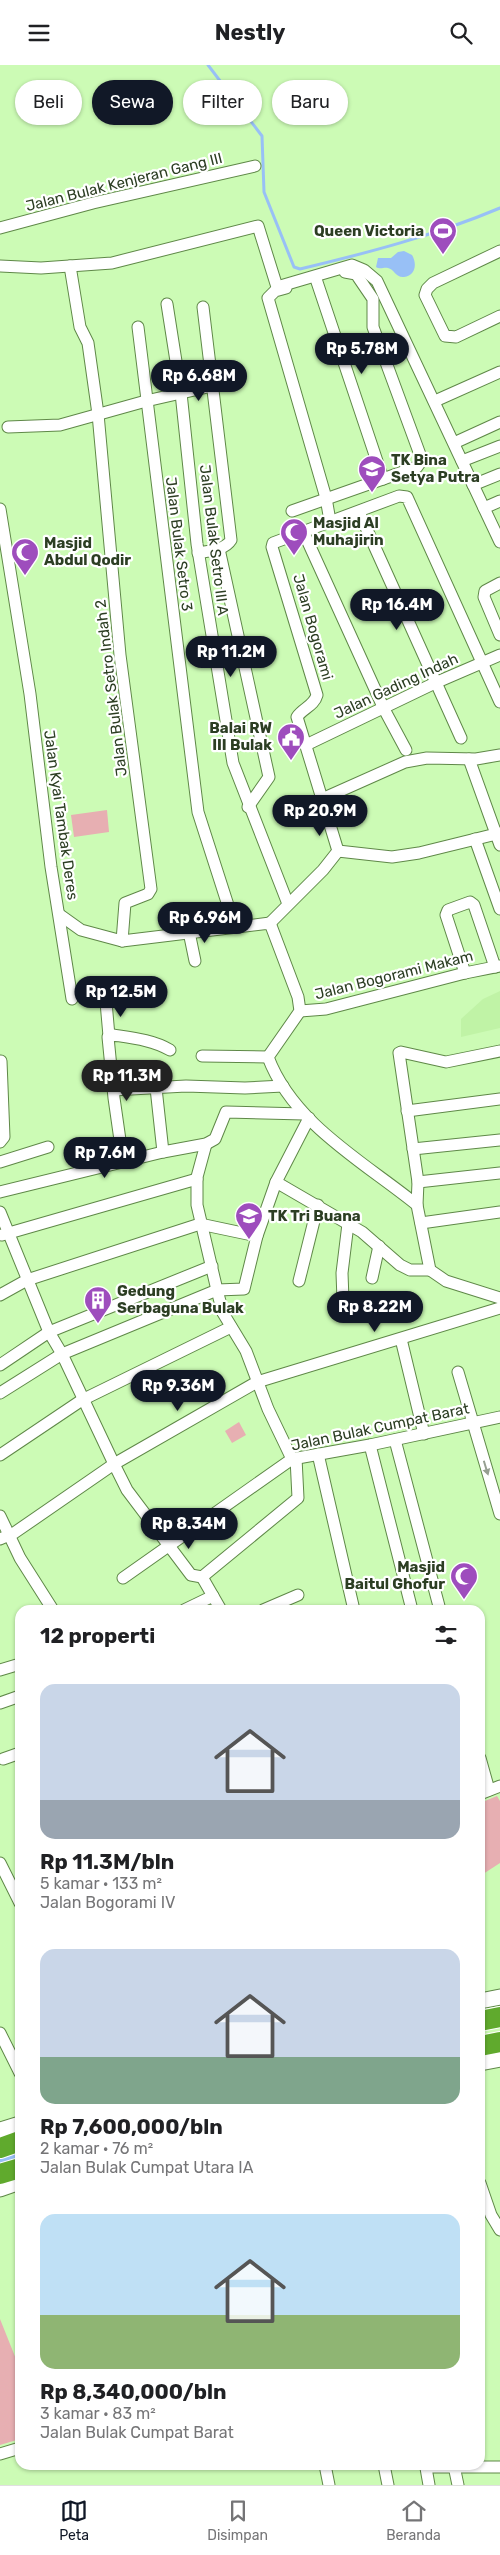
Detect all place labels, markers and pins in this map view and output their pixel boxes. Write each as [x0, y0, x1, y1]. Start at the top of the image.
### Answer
sports icon: Queen Victoria [428, 216, 458, 255]
place label: Queen Victoria [314, 222, 424, 240]
pin: Rp 5.78M [310, 333, 414, 375]
pin: Rp 6.68M [147, 359, 251, 402]
place label: TK Bina Setya Putra [391, 451, 480, 486]
school or university icon: TK Bina Setya Putra [357, 454, 387, 493]
place label: Masjid Al Muhajirin [313, 514, 384, 549]
mosque icon: Masjid Al Muhajirin [279, 517, 309, 556]
place label: Masjid Abdul Qodir [44, 534, 131, 569]
mosque icon: Masjid Abdul Qodir [10, 537, 40, 576]
pin: Rp 16.4M [345, 589, 449, 631]
pin: Rp 11.2M [179, 635, 283, 678]
place label: Balai RW III Bulak [209, 719, 272, 754]
public building icon: Balai RW III Bulak [276, 722, 306, 761]
pin: Rp 20.9M [268, 795, 372, 837]
pin: Rp 6.96M [153, 901, 257, 944]
pin: Rp 12.5M [69, 975, 173, 1018]
pin: Rp 11.3M [75, 1059, 179, 1102]
pin: Rp 7.6M [59, 1137, 151, 1179]
school or university icon: TK Tri Buana [234, 1201, 264, 1240]
place label: TK Tri Buana [268, 1207, 361, 1225]
place label: Gedung Serbaguna Bulak [117, 1282, 244, 1317]
building icon: Gedung Serbaguna Bulak [83, 1285, 113, 1324]
pin: Rp 8.22M [323, 1291, 427, 1333]
pin: Rp 9.36M [126, 1369, 230, 1412]
pin: Rp 8.34M [137, 1507, 241, 1550]
place label: Masjid Baitul Ghofur [344, 1558, 445, 1593]
mosque icon: Masjid Baitul Ghofur [449, 1561, 479, 1600]

